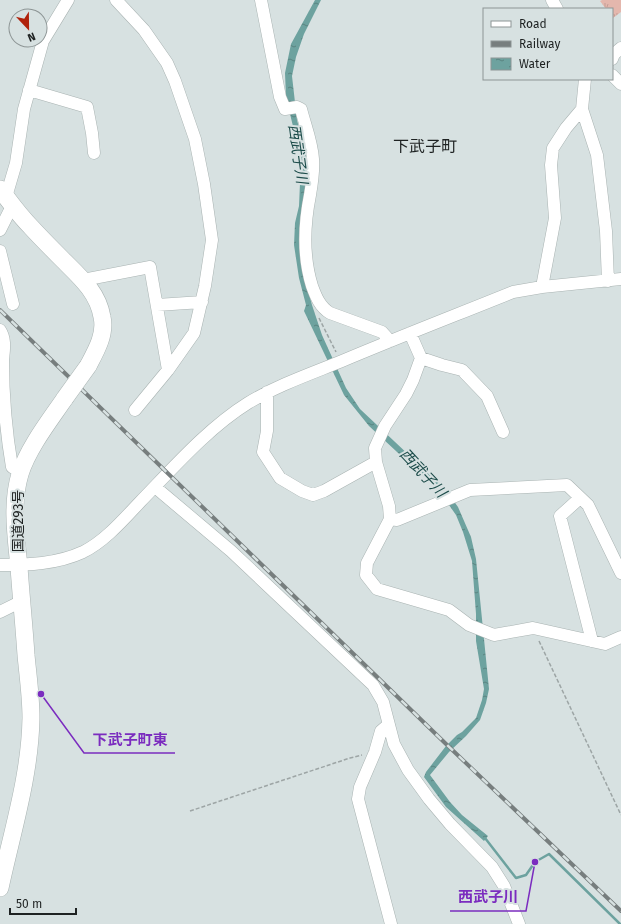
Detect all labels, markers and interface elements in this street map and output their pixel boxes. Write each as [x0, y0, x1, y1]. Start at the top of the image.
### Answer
north arrow [8, 8, 48, 48]
legend [483, 8, 613, 80]
text: Road [519, 17, 547, 31]
text: N [26, 29, 37, 44]
text: Railway [519, 37, 560, 51]
text: Water [519, 57, 551, 71]
water label: 西武子川 [285, 123, 311, 187]
district label: 下武子町 [393, 137, 457, 156]
water label: 西武子川 [396, 445, 451, 503]
street label: 国道293号 [10, 490, 27, 552]
callout: 下武子町東 [84, 726, 175, 753]
text: 下武子町東 [92, 731, 168, 749]
callout: 西武子川 [450, 884, 526, 911]
text: 西武子川 [458, 888, 518, 906]
scale bar [10, 890, 76, 916]
text: 50 m [16, 897, 42, 911]

